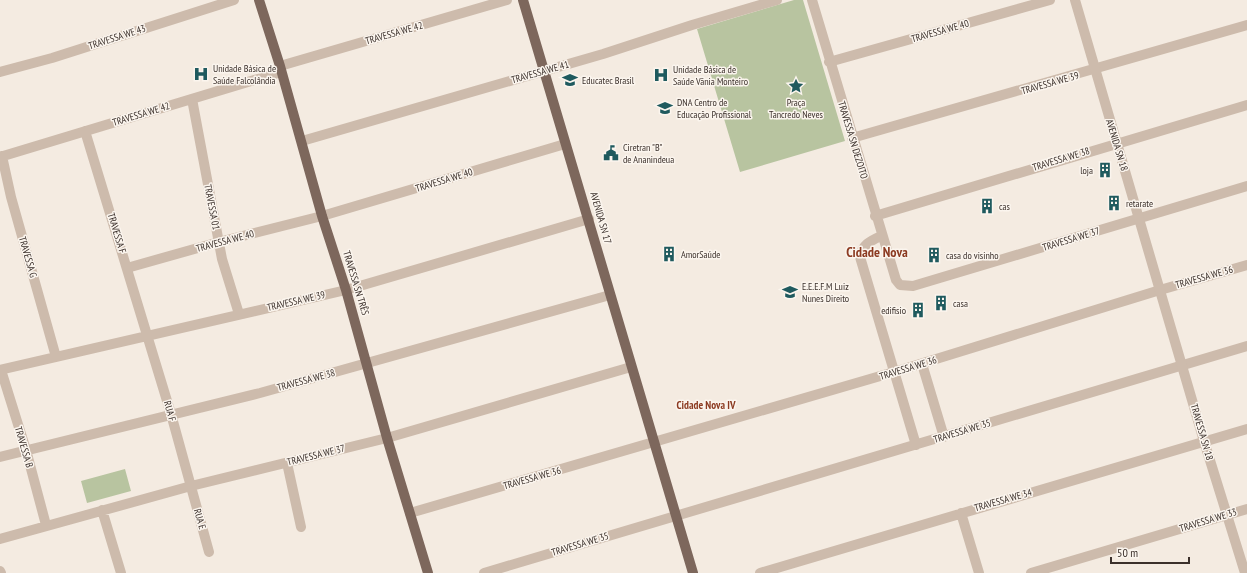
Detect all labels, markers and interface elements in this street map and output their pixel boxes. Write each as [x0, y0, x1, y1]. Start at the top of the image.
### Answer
street label: TRAVESSA WE 40 [910, 16, 971, 45]
street label: TRAVESSA WE 42 [364, 19, 424, 47]
street label: TRAVESSA WE 43 [87, 22, 147, 52]
street label: TRAVESSA WE 41 [510, 58, 570, 86]
place label: Unidade Básica de Saúde Falcolândia [213, 62, 276, 87]
place label: Unidade Básica de Saúde Vãnia Monteiro [673, 63, 748, 88]
hospital icon: Unidade Básica de Saúde Falcolândia [192, 65, 210, 83]
hospital icon: Unidade Básica de Saúde Vãnia Monteiro [652, 66, 670, 84]
street label: TRAVESSA WE 39 [1020, 69, 1080, 97]
school or university icon: Educatec Brasil [561, 71, 579, 89]
place label: Educatec Brasil [582, 74, 635, 87]
place icon: Praça Tancredo Neves [787, 77, 805, 95]
place label: DNA Centro de Educação Profissional [677, 96, 752, 121]
place label: Praça Tancredo Neves [769, 96, 824, 121]
street label: TRAVESSA WE 42 [111, 99, 171, 129]
school or university icon: DNA Centro de Educação Profissional [656, 99, 674, 117]
street label: TRAVESSA SN DEZOITO [835, 100, 871, 181]
street label: AVENIDA SN 18 [1103, 118, 1131, 172]
place label: Ciretran "B" de Ananindeua [623, 141, 674, 166]
public building icon: Ciretran "B" de Ananindeua [602, 144, 620, 162]
street label: TRAVESSA WE 38 [1031, 144, 1091, 174]
building icon: loja [1096, 161, 1114, 179]
place label: loja [1080, 164, 1093, 177]
street label: TRAVESSA WE 40 [414, 165, 475, 195]
street label: TRAVESSA 01 [201, 183, 223, 231]
street label: AVENIDA SN 17 [587, 191, 615, 245]
building icon: retarate [1105, 194, 1123, 212]
building icon: cas [978, 197, 996, 215]
place label: retarate [1126, 197, 1153, 210]
place label: cas [999, 200, 1011, 213]
street label: TRAVESSA F [105, 211, 129, 255]
street label: TRAVESSA WE 37 [1041, 224, 1101, 254]
street label: TRAVESSA WE 40 [195, 227, 256, 255]
street label: TRAVESSA G [16, 235, 40, 279]
district label: Cidade Nova [846, 243, 908, 261]
building icon: AmorSaúde [660, 245, 678, 263]
building icon: casa do visinho [925, 246, 943, 264]
place label: AmorSaúde [681, 248, 720, 261]
street label: TRAVESSA SN TRÊS [340, 249, 372, 317]
place label: casa do visinho [946, 249, 999, 262]
street label: TRAVESSA WE 36 [1174, 262, 1235, 291]
place label: E.E.E.F.M Luiz Nunes Direito [802, 280, 849, 305]
school or university icon: E.E.E.F.M Luiz Nunes Direito [781, 283, 799, 301]
street label: TRAVESSA WE 39 [266, 288, 326, 314]
building icon: casa [932, 294, 950, 312]
place label: casa [953, 297, 968, 310]
building icon: edifisio [909, 301, 927, 319]
place label: edifisio [881, 304, 906, 317]
street label: TRAVESSA WE 36 [878, 353, 939, 383]
street label: TRAVESSA WE 38 [276, 366, 336, 394]
district label: Cidade Nova IV [677, 398, 736, 412]
street label: RUA F [161, 399, 179, 423]
street label: TRAVESSA SN 18 [1188, 402, 1216, 462]
street label: TRAVESSA WE 35 [932, 416, 992, 446]
street label: TRAVESSA B [12, 425, 36, 469]
street label: TRAVESSA WE 37 [286, 442, 346, 468]
street label: TRAVESSA WE 36 [502, 463, 563, 492]
street label: TRAVESSA WE 34 [973, 485, 1034, 514]
street label: TRAVESSA WE 33 [1178, 505, 1238, 535]
street label: RUA E [191, 507, 209, 531]
street label: TRAVESSA WE 35 [550, 529, 610, 559]
scale bar [1111, 539, 1189, 565]
text: 50 m [1117, 545, 1138, 560]

